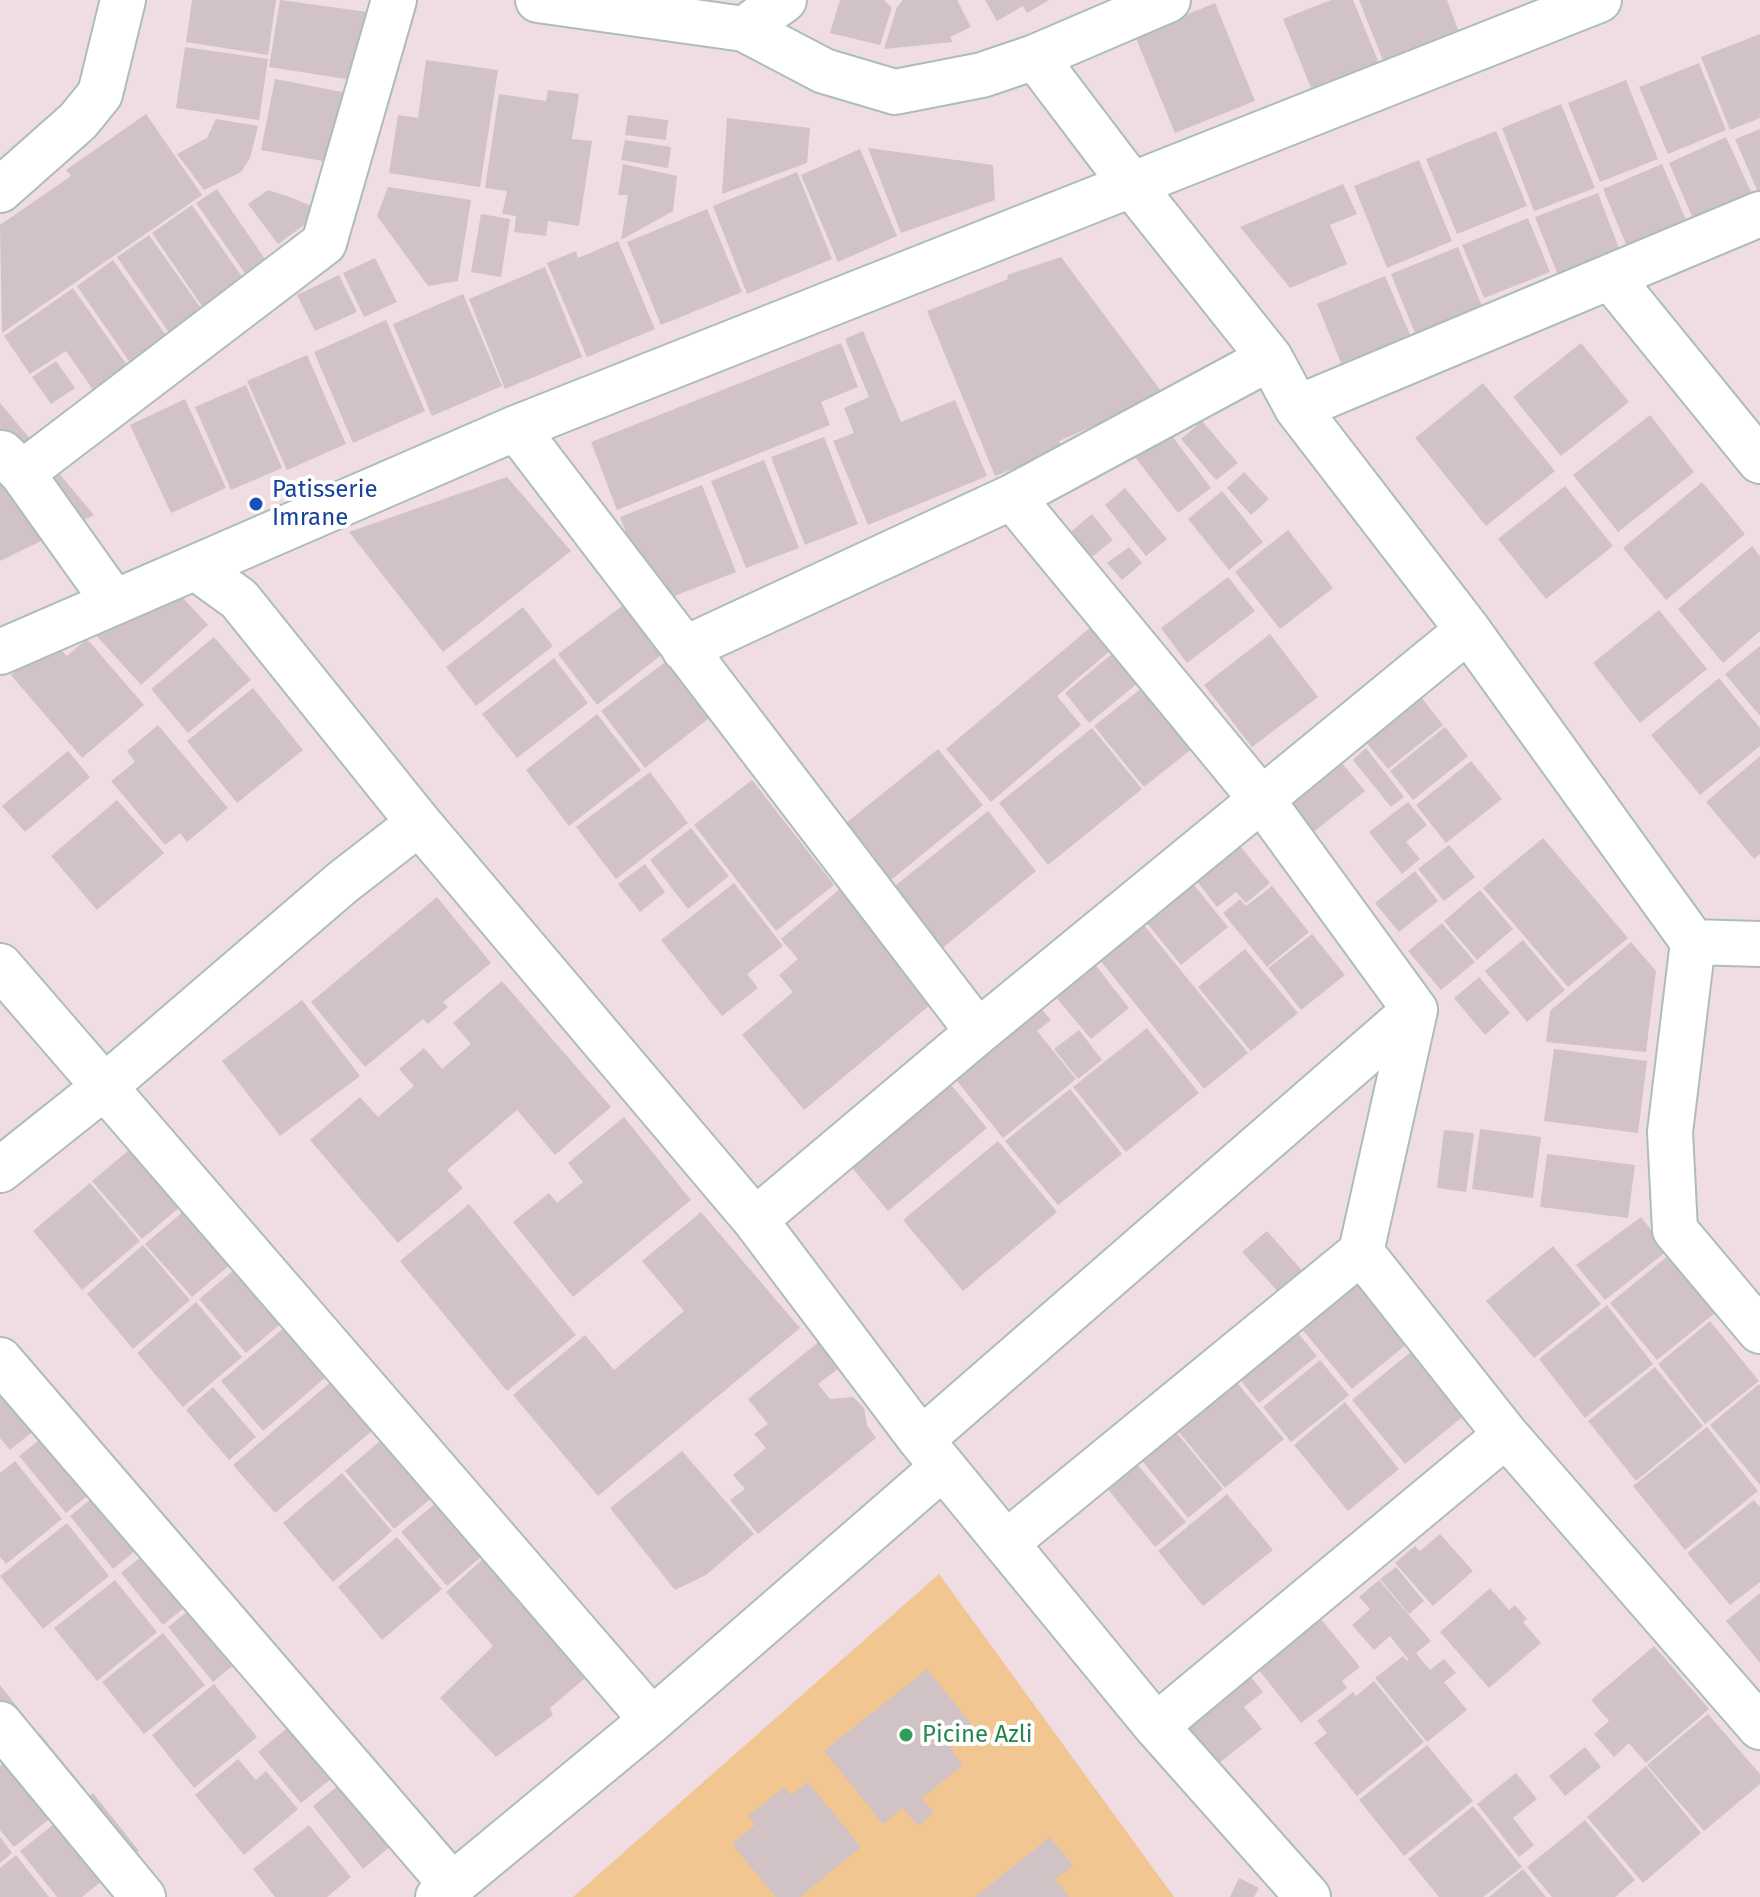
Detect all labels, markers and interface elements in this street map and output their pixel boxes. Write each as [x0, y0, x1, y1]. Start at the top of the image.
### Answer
place label: Patisserie Imrane [272, 476, 377, 532]
marker: Patisserie Imrane [247, 495, 265, 513]
place label: Picine Azli [922, 1721, 1032, 1749]
marker: Picine Azli [897, 1726, 915, 1744]

